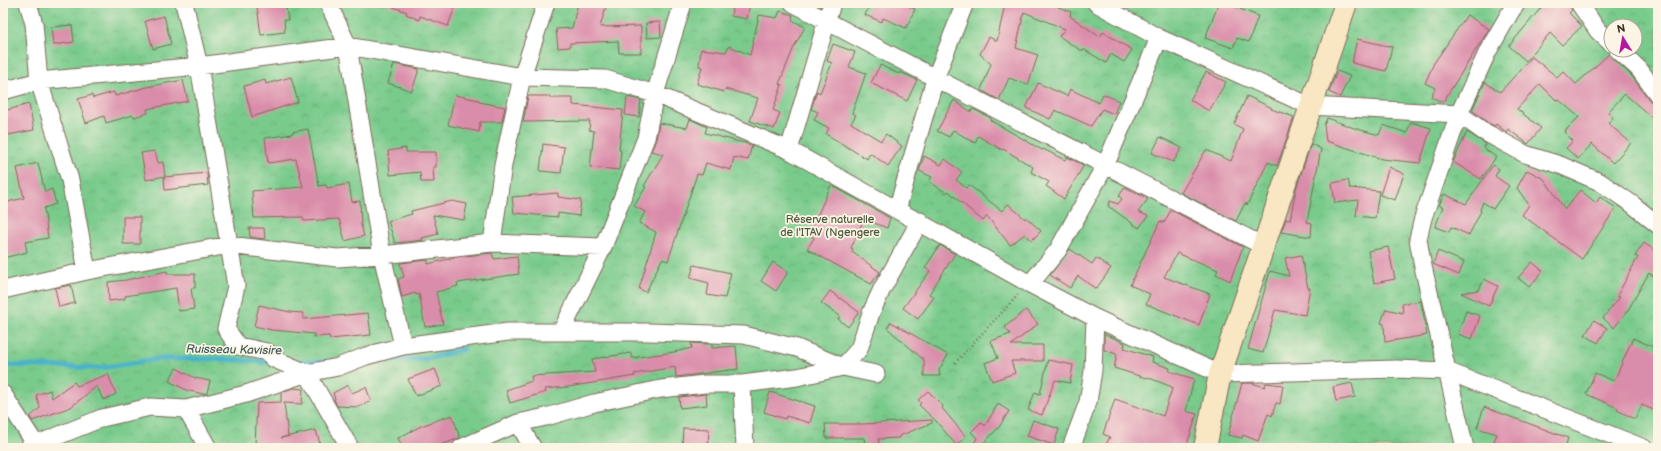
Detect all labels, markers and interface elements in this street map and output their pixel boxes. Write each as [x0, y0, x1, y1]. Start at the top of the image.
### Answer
north arrow [1603, 18, 1643, 58]
text: N [1616, 22, 1626, 36]
park label: Réserve naturelle de l'ITAV (Ngengere [780, 213, 880, 239]
water label: Ruisseau Kavisire [186, 342, 282, 358]

